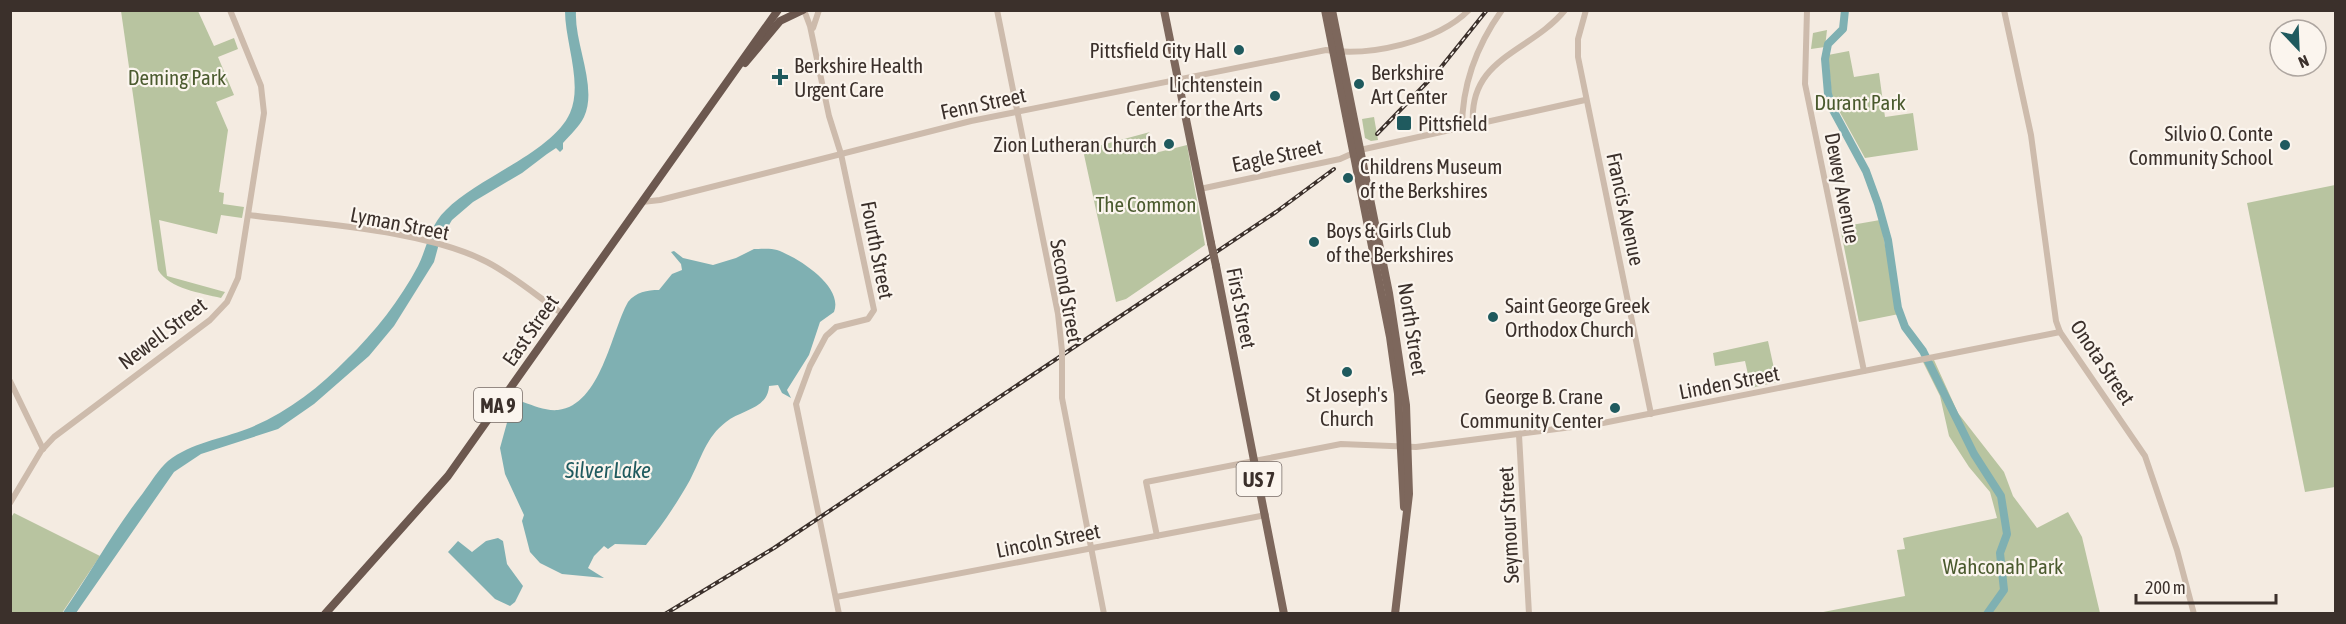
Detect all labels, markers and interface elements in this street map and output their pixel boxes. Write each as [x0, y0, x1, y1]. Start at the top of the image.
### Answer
north arrow [2268, 18, 2328, 78]
place label: Pittsfield City Hall [1089, 38, 1227, 62]
marker: Pittsfield City Hall [1232, 43, 1246, 57]
text: N [2296, 52, 2312, 72]
place label: Berkshire Health Urgent Care [794, 53, 923, 101]
place label: Berkshire Art Center [1371, 60, 1448, 108]
park label: Deming Park [128, 65, 226, 89]
marker: Berkshire Health Urgent Care [771, 68, 789, 86]
place label: Lichtenstein Center for the Arts [1126, 72, 1263, 120]
marker: Berkshire Art Center [1352, 77, 1366, 91]
street label: Fenn Street [938, 82, 1028, 124]
marker: Lichtenstein Center for the Arts [1268, 89, 1282, 103]
park label: Durant Park [1814, 90, 1906, 114]
place label: Pittsfield [1418, 111, 1488, 135]
marker: Pittsfield [1395, 114, 1413, 132]
place label: Silvio O. Conte Community School [2129, 121, 2273, 169]
street label: Dewey Avenue [1820, 131, 1866, 245]
place label: Zion Lutheran Church [993, 132, 1157, 156]
street label: Eagle Street [1230, 134, 1324, 176]
marker: Zion Lutheran Church [1162, 137, 1176, 151]
marker: Silvio O. Conte Community School [2278, 138, 2292, 152]
street label: Francis Avenue [1602, 150, 1650, 268]
place label: Childrens Museum of the Berkshires [1360, 154, 1502, 202]
marker: Childrens Museum of the Berkshires [1341, 171, 1355, 185]
park label: The Common [1095, 192, 1197, 216]
street label: Fourth Street [857, 199, 899, 301]
street label: Lyman Street [349, 202, 451, 244]
place label: Boys & Girls Club of the Berkshires [1326, 218, 1454, 266]
marker: Boys & Girls Club of the Berkshires [1307, 235, 1321, 249]
street label: Second Street [1046, 237, 1088, 345]
street label: First Street [1222, 266, 1262, 350]
street label: North Street [1394, 281, 1432, 377]
street label: East Street [497, 290, 563, 370]
street label: Newell Street [113, 292, 211, 374]
place label: Saint George Greek Orthodox Church [1505, 293, 1650, 341]
marker: Saint George Greek Orthodox Church [1486, 310, 1500, 324]
street label: Onota Street [2066, 315, 2140, 409]
street label: Linden Street [1677, 361, 1781, 403]
marker: St Joseph's Church [1340, 365, 1354, 379]
place label: St Joseph's Church [1306, 382, 1388, 430]
place label: George B. Crane Community Center [1460, 384, 1604, 432]
road number: MA 9 [474, 388, 522, 422]
marker: George B. Crane Community Center [1608, 401, 1622, 415]
water label: Silver Lake [564, 457, 651, 483]
road number: US 7 [1236, 462, 1282, 496]
street label: Seymour Street [1493, 466, 1523, 584]
street label: Lincoln Street [994, 518, 1102, 562]
park label: Wahconah Park [1943, 554, 2063, 578]
scale bar [2136, 567, 2276, 605]
text: 200 m [2145, 577, 2186, 598]

